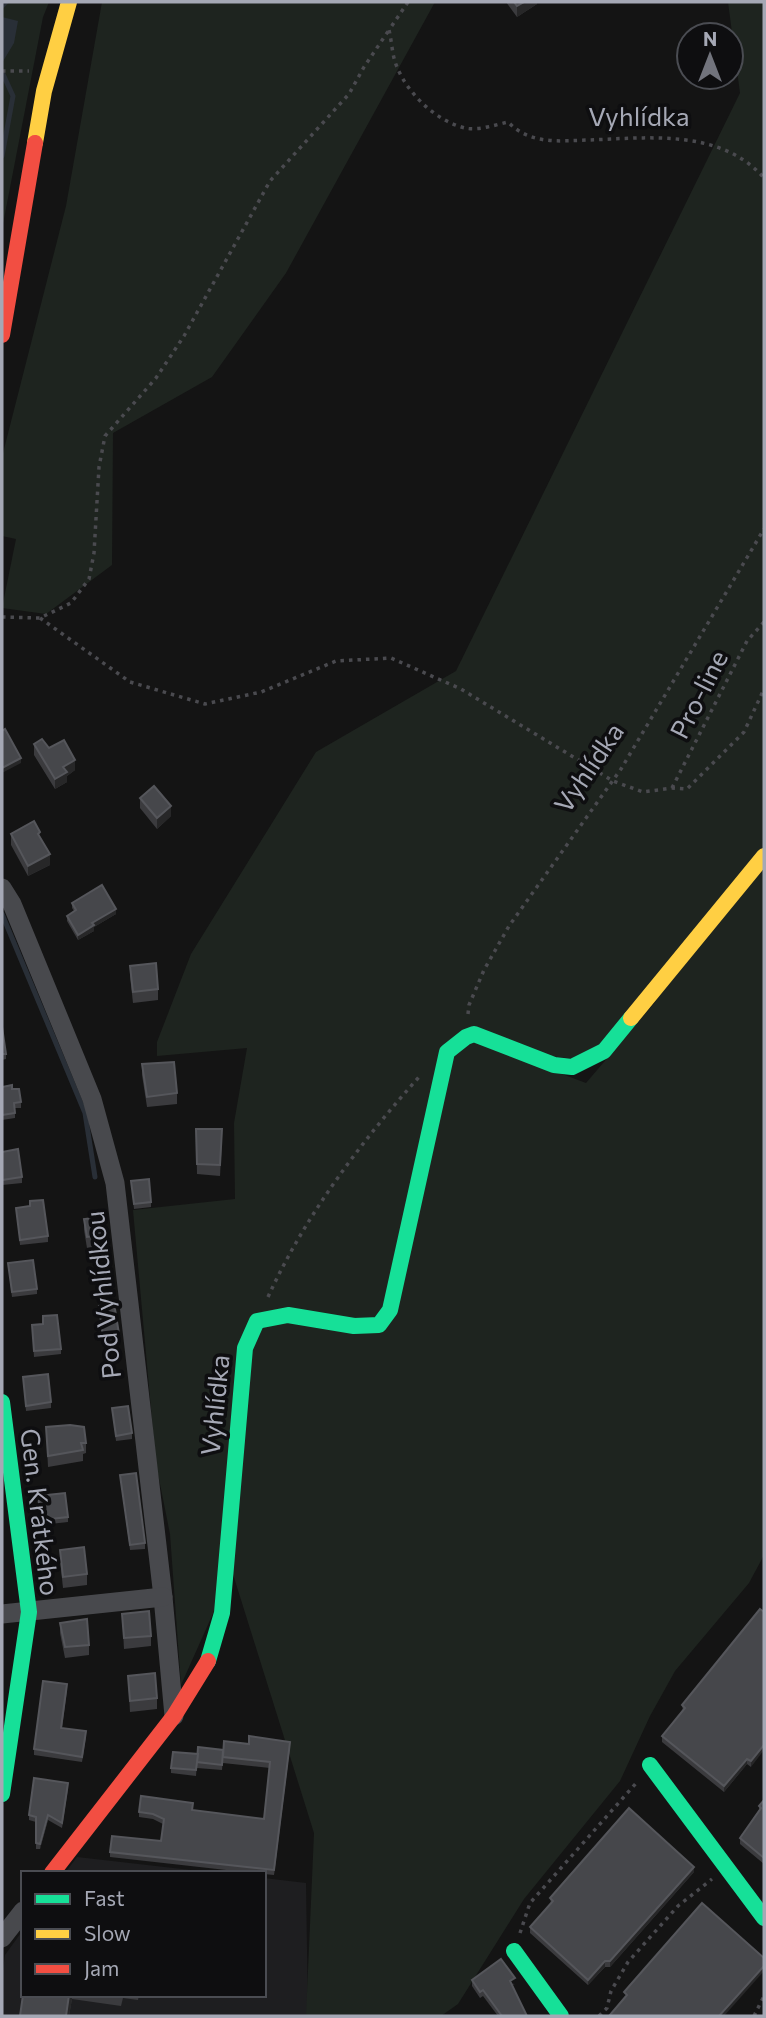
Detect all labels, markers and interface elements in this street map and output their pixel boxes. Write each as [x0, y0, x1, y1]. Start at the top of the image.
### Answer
north arrow [675, 21, 745, 91]
text: N [703, 27, 717, 50]
street label: Vyhlídka [588, 100, 690, 131]
street label: Pro-line [663, 645, 733, 743]
street label: Vyhlídka [547, 716, 629, 818]
street label: Pod Vyhlídkou [78, 1210, 126, 1380]
street label: Vyhlídka [193, 1353, 235, 1457]
street label: Gen. Krátkého [15, 1427, 67, 1597]
legend [21, 1871, 266, 1997]
text: Fast [84, 1885, 125, 1910]
text: Slow [84, 1920, 131, 1945]
text: Jam [84, 1955, 119, 1980]

